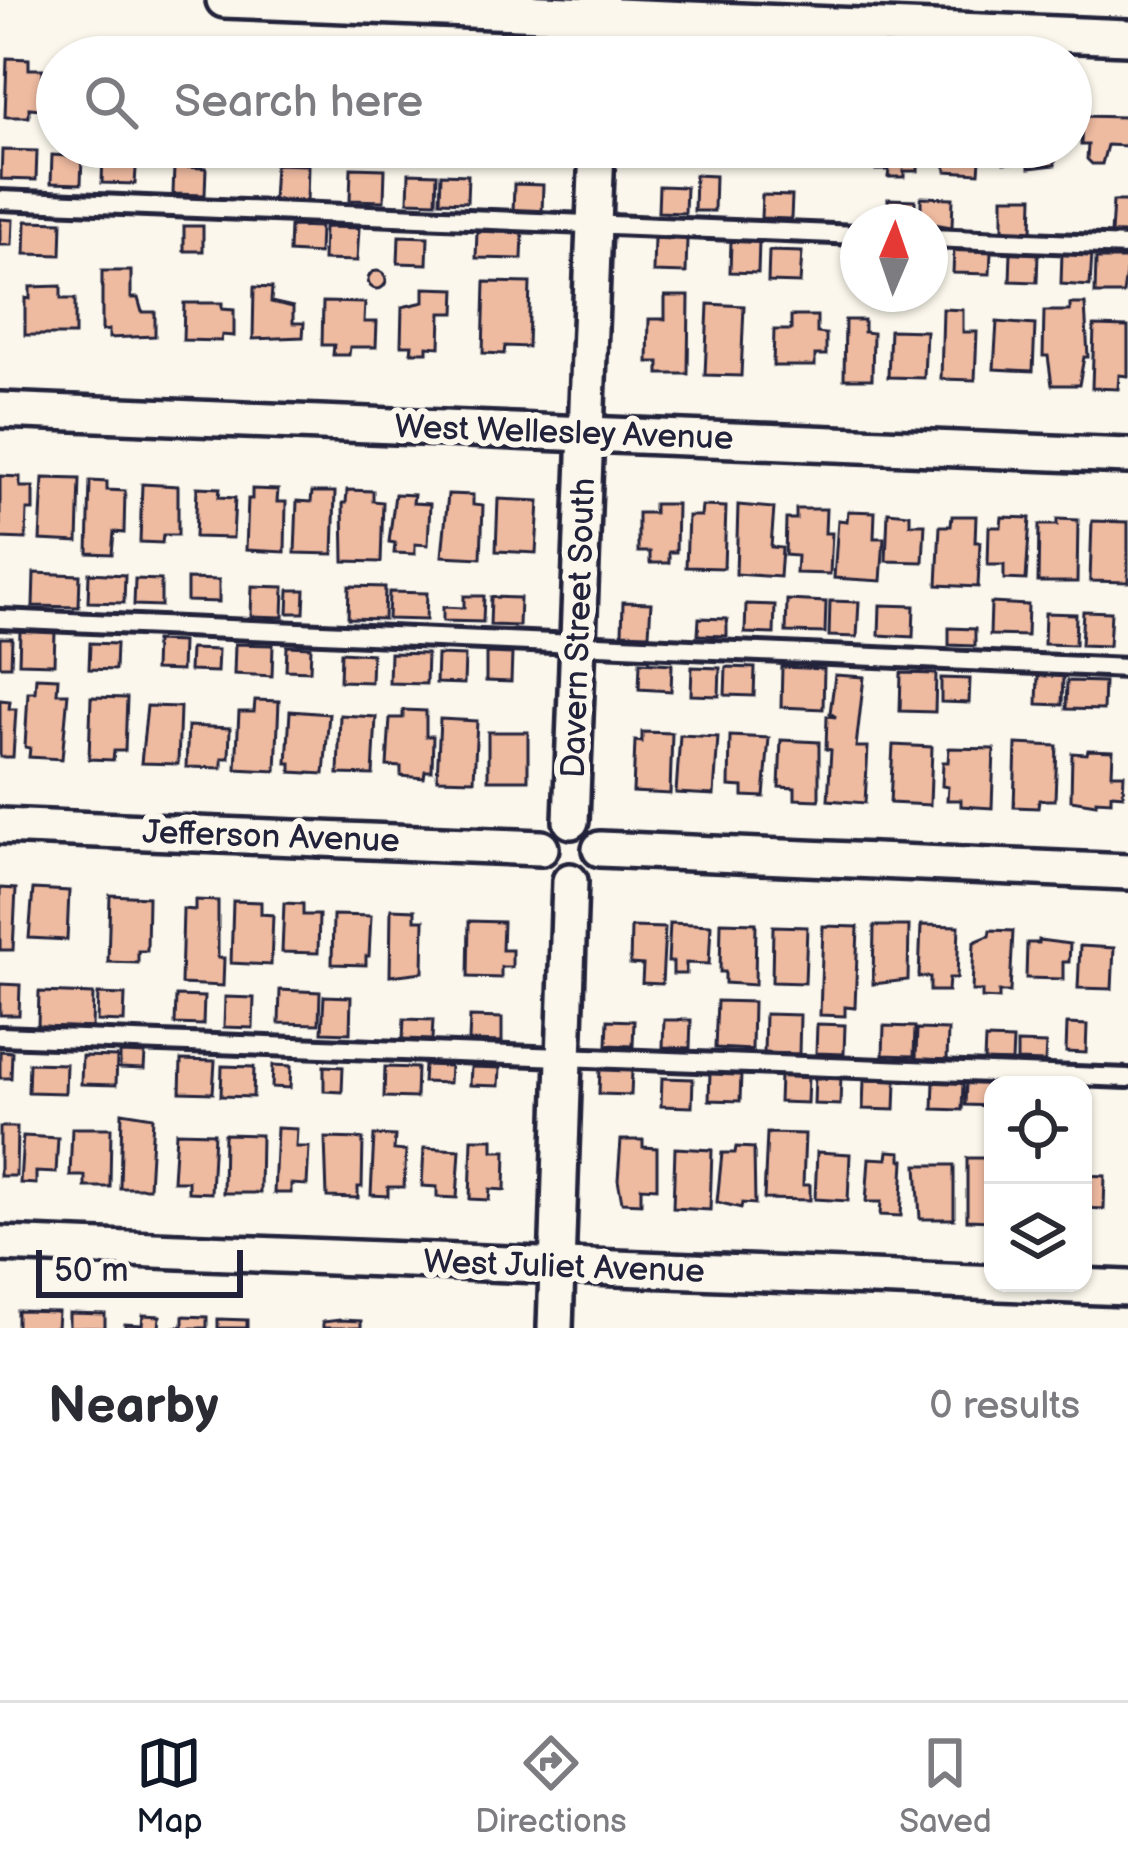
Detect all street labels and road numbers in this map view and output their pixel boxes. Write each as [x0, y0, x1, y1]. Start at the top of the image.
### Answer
street label: West Wellesley Avenue [394, 407, 734, 459]
street label: Davern Street South [554, 477, 604, 779]
street label: Jefferson Avenue [142, 813, 400, 861]
street label: West Juliet Avenue [423, 1242, 705, 1292]

